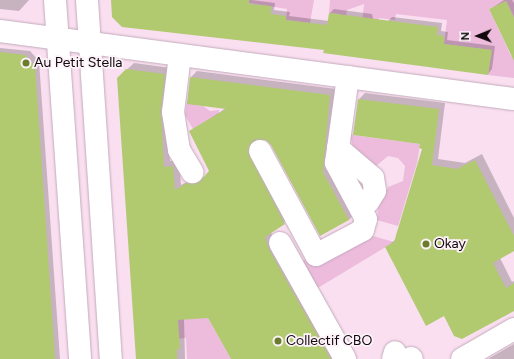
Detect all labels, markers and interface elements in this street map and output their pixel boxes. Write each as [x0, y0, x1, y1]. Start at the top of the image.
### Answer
north arrow [458, 16, 498, 56]
text: N [459, 32, 472, 41]
place label: Au Petit Stella [34, 55, 122, 71]
marker: Au Petit Stella [21, 58, 31, 68]
place label: Okay [434, 236, 466, 252]
marker: Okay [421, 239, 431, 249]
place label: Collectif CBO [286, 333, 372, 349]
marker: Collectif CBO [273, 336, 283, 346]

